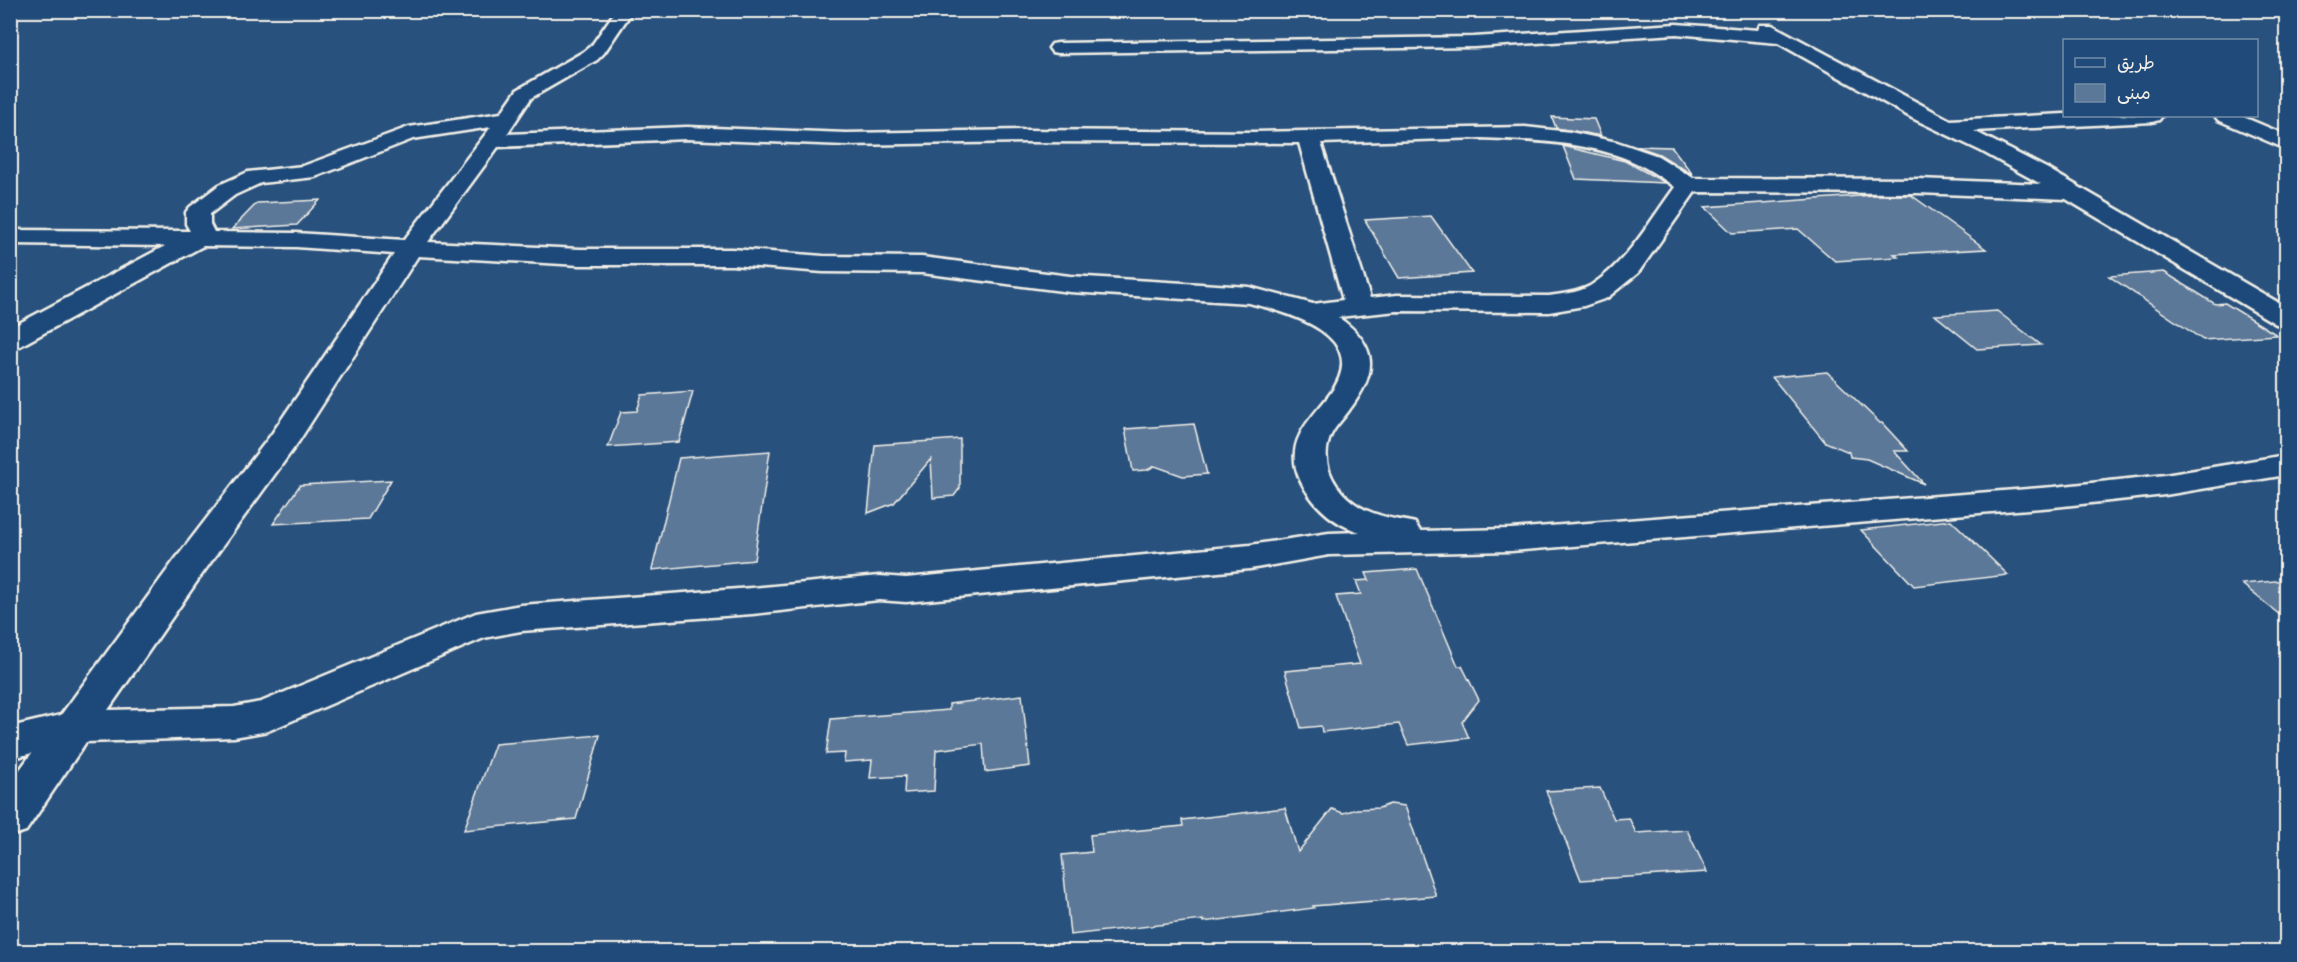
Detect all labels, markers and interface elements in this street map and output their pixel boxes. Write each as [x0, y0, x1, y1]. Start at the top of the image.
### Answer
legend [2063, 39, 2258, 117]
text: طريق [2117, 55, 2155, 76]
text: مبنى [2117, 85, 2151, 106]

